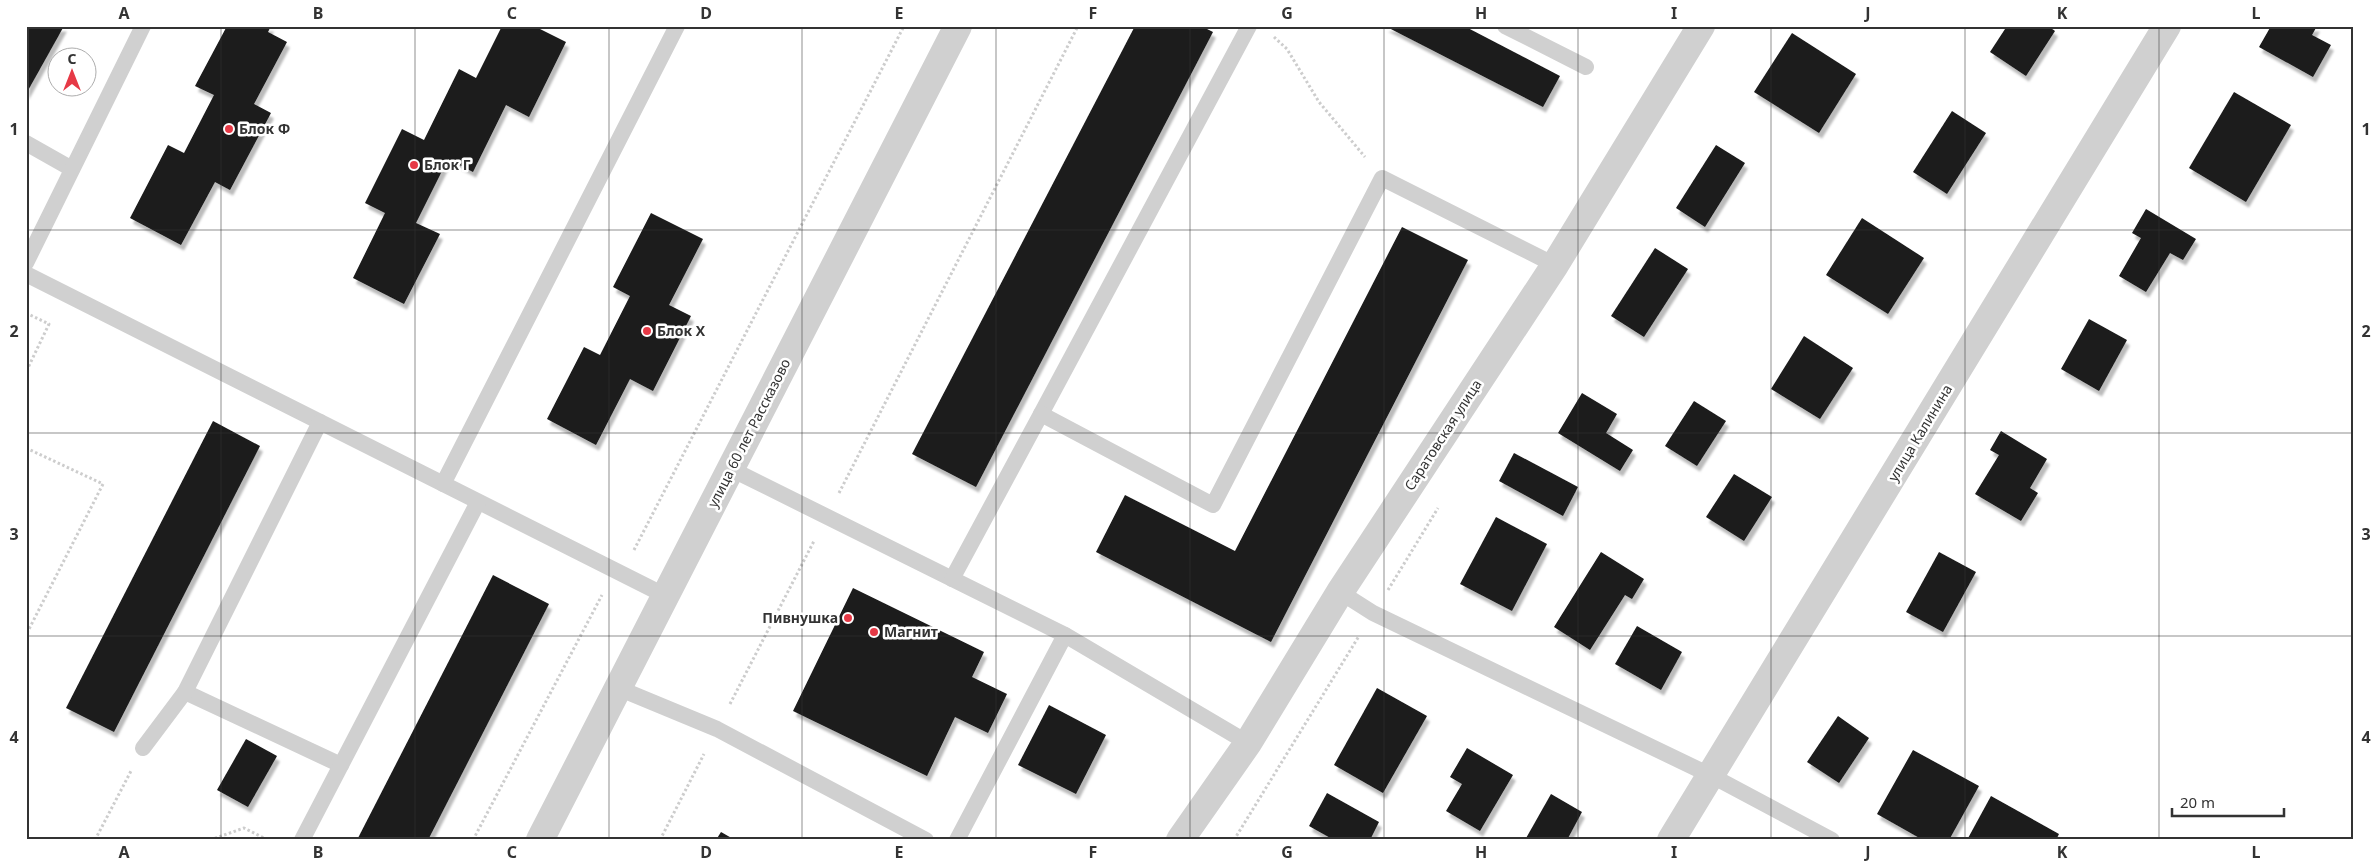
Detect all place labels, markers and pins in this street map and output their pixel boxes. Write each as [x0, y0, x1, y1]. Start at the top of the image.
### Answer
place label: Блок Ф [239, 119, 290, 138]
marker: Блок Ф [223, 123, 235, 135]
place label: Блок Г [424, 155, 471, 174]
marker: Блок Г [408, 159, 420, 171]
place label: Блок Х [657, 321, 706, 340]
marker: Блок Х [641, 325, 653, 337]
place label: Пивнушка [762, 608, 838, 627]
marker: Пивнушка [842, 612, 854, 624]
place label: Магнит [884, 622, 938, 641]
marker: Магнит [868, 626, 880, 638]

